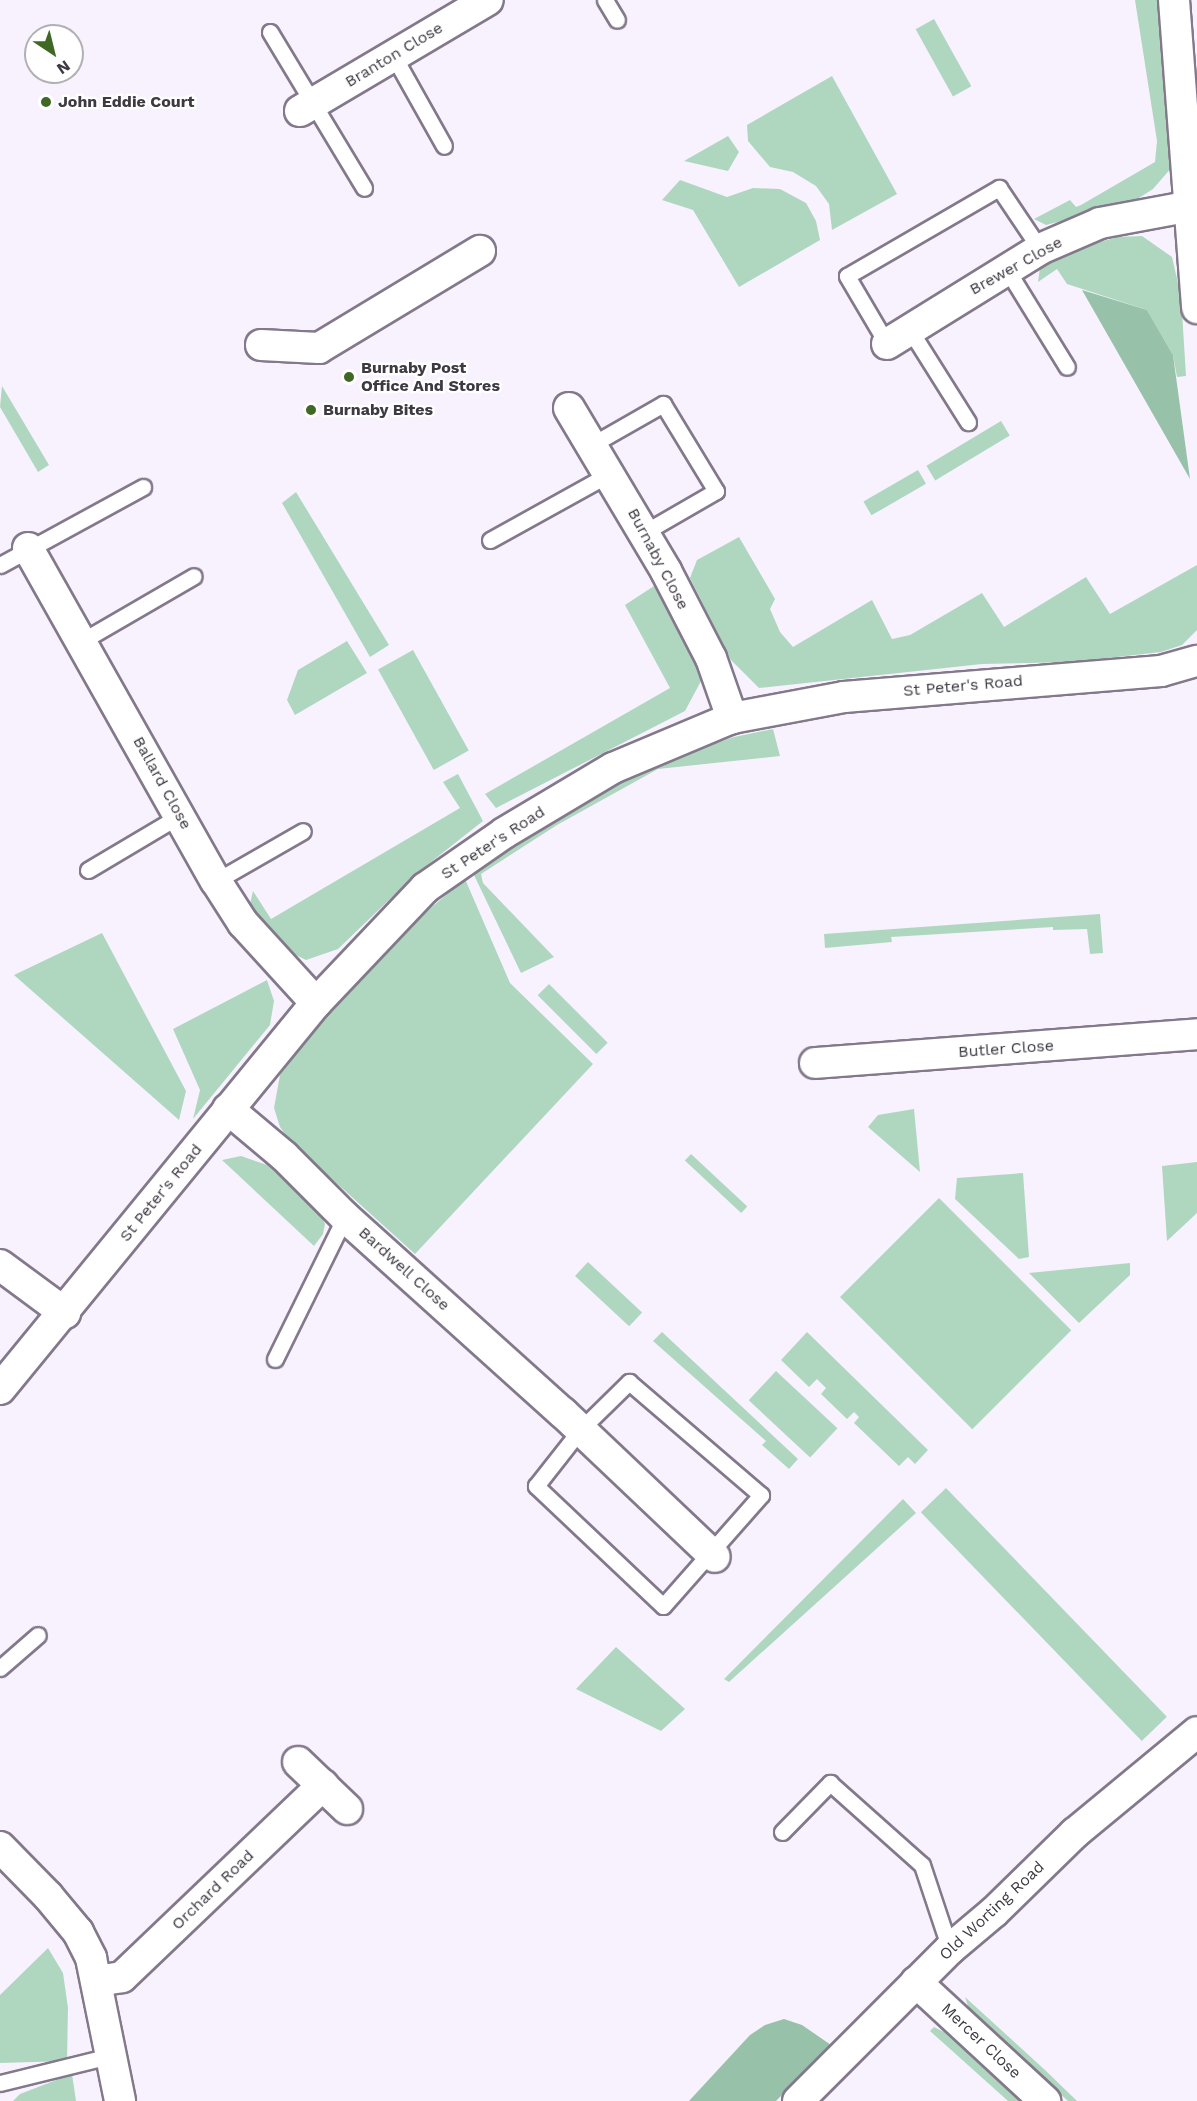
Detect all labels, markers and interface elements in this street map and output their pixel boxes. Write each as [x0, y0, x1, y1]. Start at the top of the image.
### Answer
street label: Branton Close [342, 18, 446, 92]
north arrow [24, 24, 84, 84]
text: N [53, 56, 74, 79]
place label: John Eddie Court [58, 92, 194, 112]
marker: John Eddie Court [39, 95, 53, 109]
street label: Brewer Close [966, 233, 1066, 299]
place label: Burnaby Post Office And Stores [361, 358, 500, 396]
marker: Burnaby Post Office And Stores [342, 370, 356, 384]
place label: Burnaby Bites [323, 400, 433, 420]
marker: Burnaby Bites [304, 403, 318, 417]
street label: Burnaby Close [623, 505, 693, 613]
street label: St Peter's Road [902, 671, 1024, 701]
street label: Ballard Close [129, 733, 195, 833]
street label: St Peter's Road [437, 802, 549, 884]
street label: Butler Close [957, 1036, 1055, 1062]
street label: St Peter's Road [116, 1140, 206, 1246]
street label: Bardwell Close [354, 1223, 454, 1315]
street label: Orchard Road [168, 1846, 258, 1934]
street label: Old Worting Road [935, 1857, 1049, 1965]
street label: Mercer Close [937, 1999, 1025, 2083]

